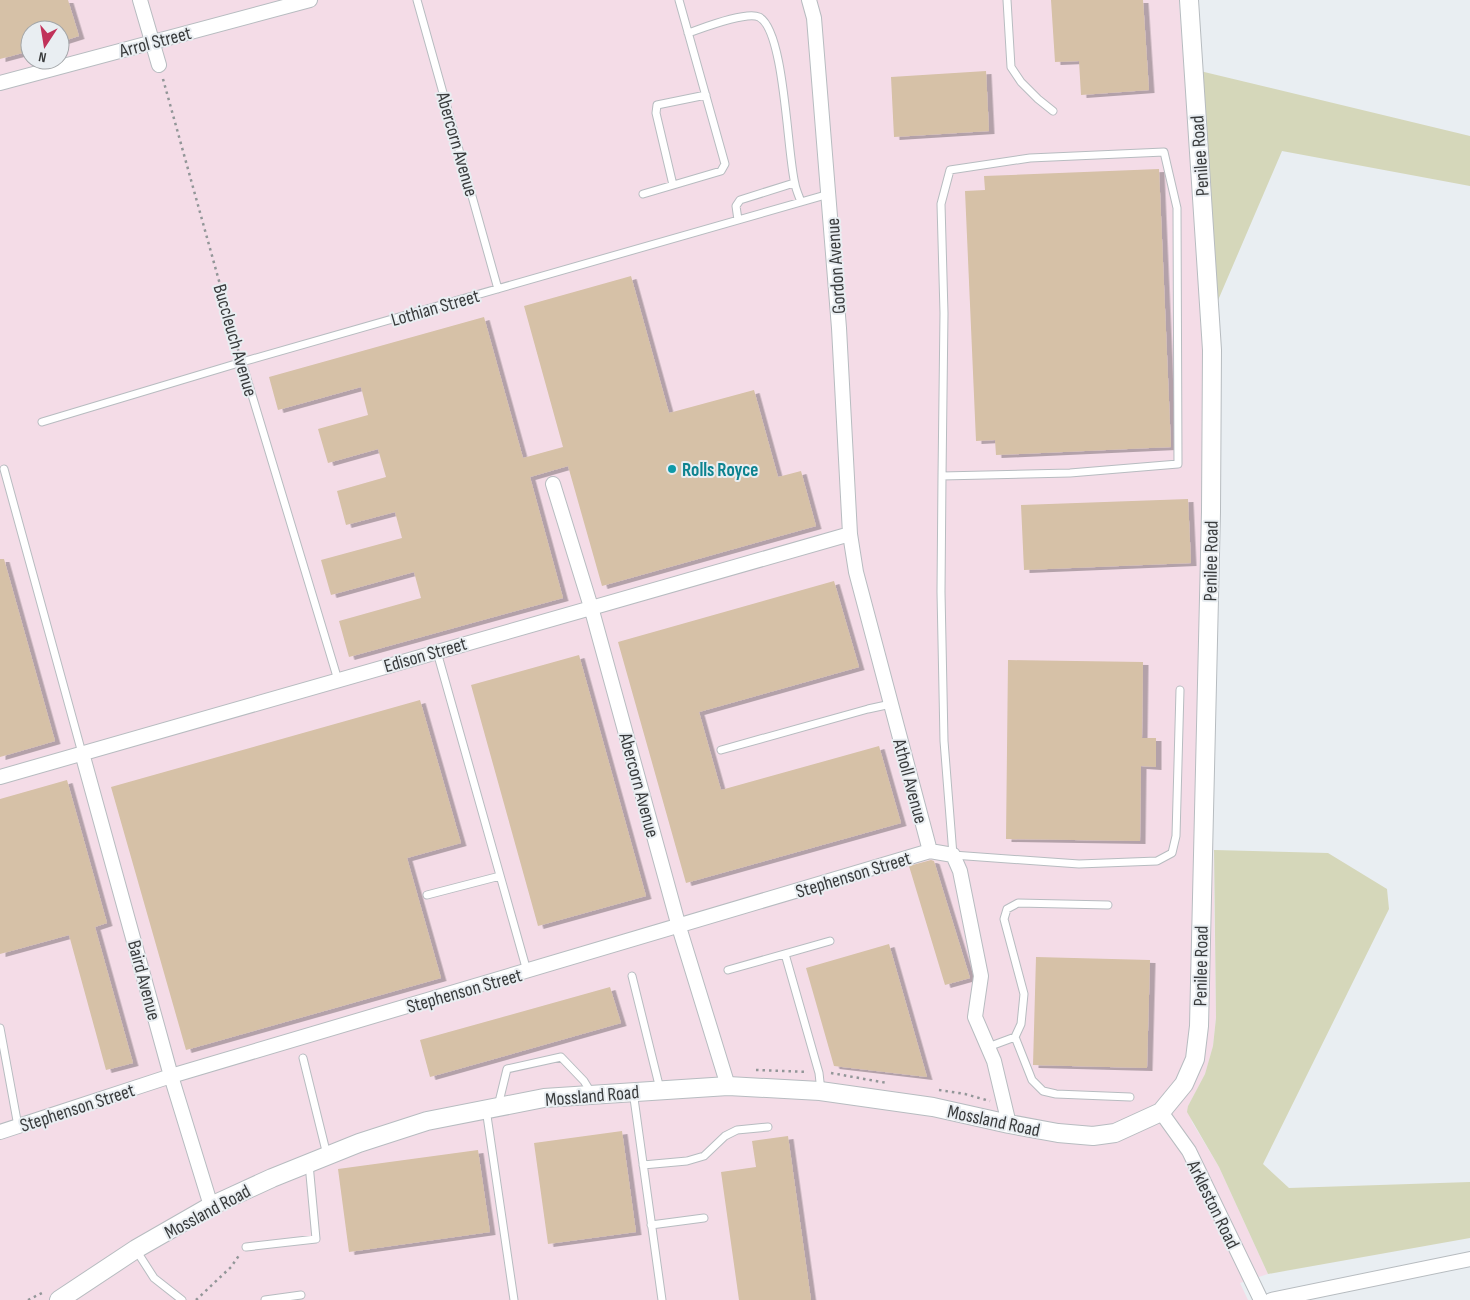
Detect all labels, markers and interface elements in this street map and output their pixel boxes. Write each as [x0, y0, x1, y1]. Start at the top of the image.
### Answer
north arrow [20, 20, 70, 70]
street label: Arrol Street [116, 22, 194, 63]
text: N [37, 48, 48, 66]
street label: Abercorn Avenue [430, 89, 482, 199]
street label: Penilee Road [1186, 115, 1215, 197]
street label: Gordon Avenue [822, 217, 851, 315]
street label: Buccleuch Avenue [208, 282, 262, 399]
street label: Lothian Street [389, 285, 482, 332]
place label: Rolls Royce [682, 459, 758, 482]
marker: Rolls Royce [666, 463, 678, 475]
street label: Penilee Road [1199, 520, 1224, 602]
street label: Edison Street [381, 633, 470, 678]
street label: Abercorn Avenue [613, 730, 664, 840]
street label: Atholl Avenue [887, 736, 932, 826]
street label: Stephenson Street [793, 847, 914, 904]
street label: Penilee Road [1189, 925, 1214, 1007]
street label: Baird Avenue [122, 938, 165, 1023]
street label: Stephenson Street [404, 964, 525, 1019]
street label: Stephenson Street [17, 1079, 138, 1138]
street label: Mossland Road [544, 1081, 640, 1112]
street label: Mossland Road [945, 1100, 1042, 1143]
street label: Arkleston Road [1181, 1156, 1244, 1253]
street label: Mossland Road [161, 1180, 255, 1245]

